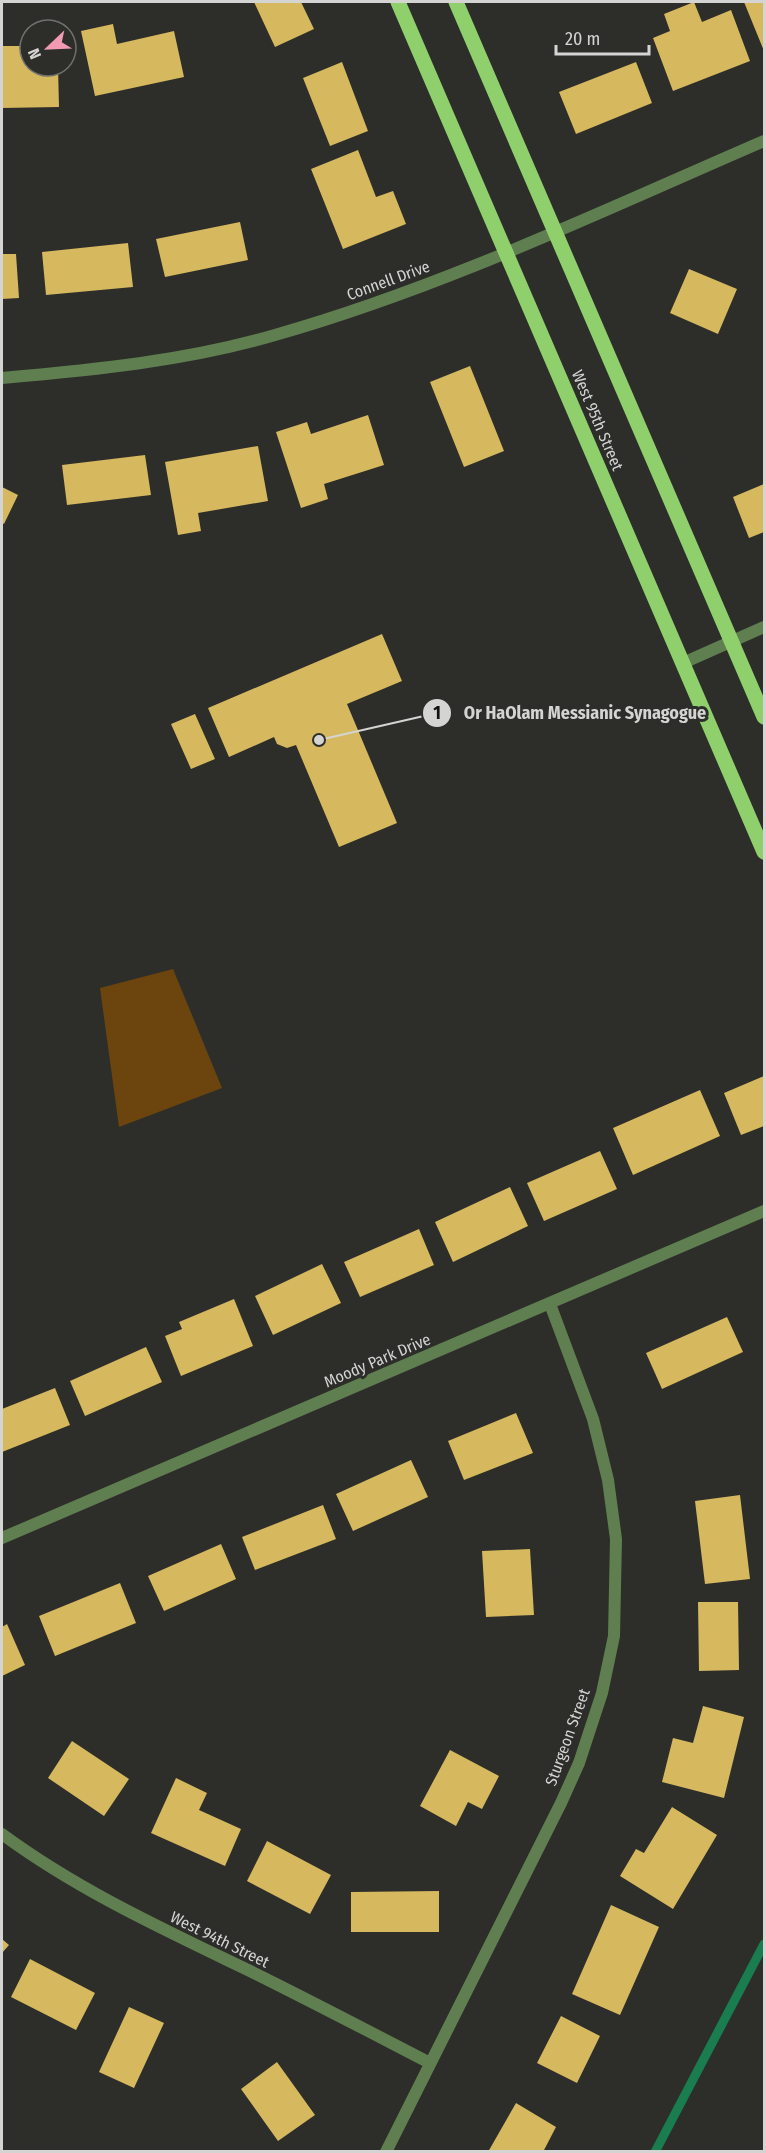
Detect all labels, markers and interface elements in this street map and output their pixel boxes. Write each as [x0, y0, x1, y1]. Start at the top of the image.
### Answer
north arrow [18, 18, 78, 78]
scale bar [556, 18, 649, 56]
text: 20 m [565, 28, 600, 50]
text: N [24, 46, 45, 62]
street label: Connell Drive [344, 257, 432, 304]
street label: West 95th Street [568, 367, 628, 474]
callout: Or HaOlam Messianic Synagogue [422, 695, 718, 731]
text: 1 [433, 702, 441, 724]
text: Or HaOlam Messianic Synagogue [464, 702, 706, 724]
street label: Moody Park Drive [321, 1329, 433, 1391]
street label: Sturgeon Street [541, 1685, 594, 1788]
street label: West 94th Street [167, 1907, 273, 1972]

